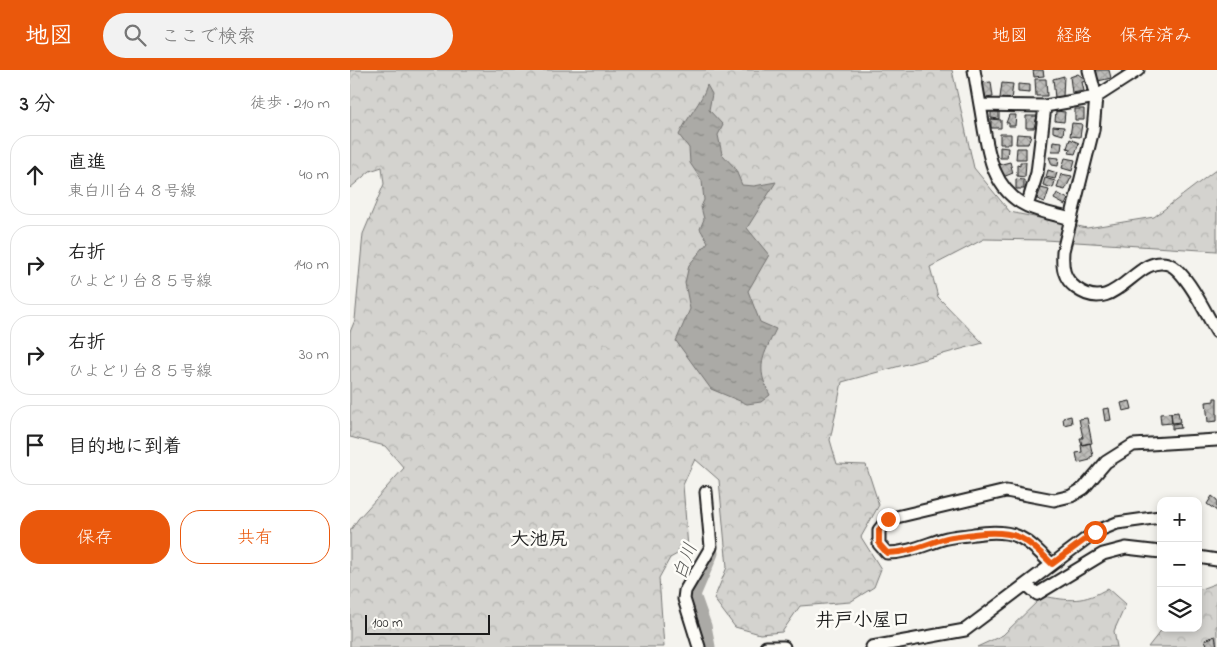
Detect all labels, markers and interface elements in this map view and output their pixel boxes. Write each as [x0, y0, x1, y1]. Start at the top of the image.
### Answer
search box [103, 13, 453, 58]
text: 地図 [25, 20, 73, 55]
icon: search [121, 21, 149, 49]
text: ここで検索 [161, 24, 256, 51]
text: 地図 [992, 24, 1028, 50]
text: 経路 [1056, 24, 1092, 50]
text: 保存済み [1120, 24, 1192, 50]
text: 3 分 [20, 90, 55, 120]
text: 徒歩 · 210 m [250, 92, 330, 116]
text: 直進 [68, 150, 106, 177]
icon: ahead [21, 161, 49, 189]
text: 40 m [299, 163, 329, 187]
text: 東白川台４８号線 [68, 180, 196, 204]
text: 右折 [68, 240, 106, 267]
icon: right [21, 251, 49, 279]
text: 140 m [294, 253, 329, 277]
text: ひよどり台８５号線 [68, 270, 212, 294]
text: 右折 [68, 330, 106, 357]
icon: right [21, 341, 49, 369]
text: 30 m [299, 343, 329, 367]
text: ひよどり台８５号線 [68, 360, 212, 384]
icon: arrive [21, 431, 49, 459]
text: 目的地に到着 [68, 434, 182, 461]
map controls [1157, 497, 1202, 632]
button: + [1157, 497, 1202, 542]
route end [877, 508, 900, 531]
button: 保存 [20, 510, 170, 564]
button: 共有 [180, 510, 330, 564]
route start [1084, 521, 1107, 544]
district label: 大池尻 [510, 527, 568, 554]
water label: 白川 [667, 539, 706, 584]
button: − [1157, 542, 1202, 587]
button: layers [1157, 587, 1202, 632]
district label: 井戸小屋口 [815, 608, 911, 635]
scale bar [365, 612, 490, 635]
text: 100 m [372, 613, 403, 634]

